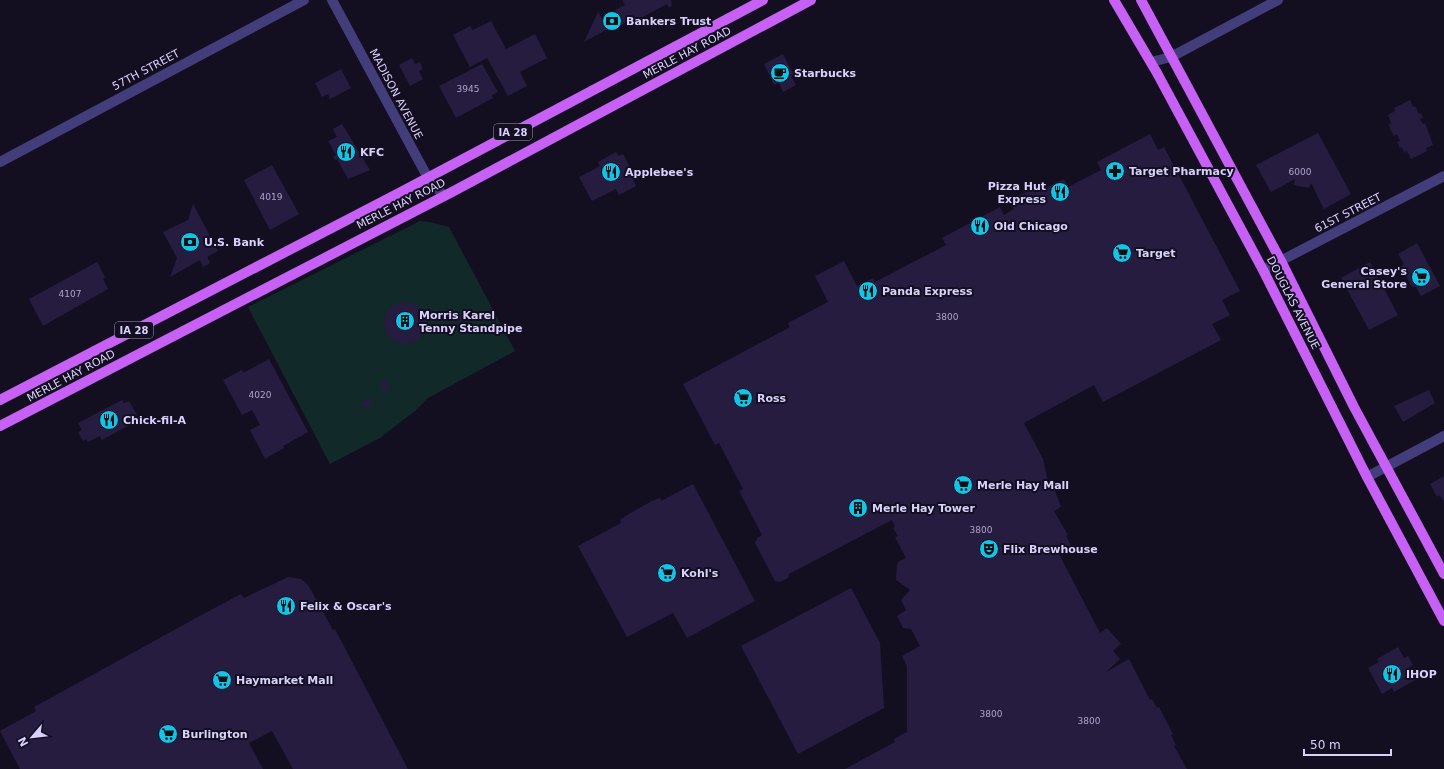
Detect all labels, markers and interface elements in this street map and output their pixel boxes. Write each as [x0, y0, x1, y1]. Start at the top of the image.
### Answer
bank icon: Bankers Trust [601, 10, 623, 32]
place label: Bankers Trust [626, 15, 711, 28]
street label: MERLE HAY ROAD [641, 24, 733, 82]
street label: 57TH STREET [110, 47, 182, 93]
street label: MADISON AVENUE [367, 47, 425, 142]
cafe icon: Starbucks [769, 62, 791, 84]
place label: Starbucks [794, 67, 857, 80]
house number: 3945 [457, 84, 479, 94]
road number: IA 28 [494, 124, 532, 140]
restaurant icon: KFC [335, 141, 357, 163]
place label: KFC [360, 146, 384, 159]
pharmacy icon: Target Pharmacy [1104, 160, 1126, 182]
restaurant icon: Applebee's [600, 161, 622, 183]
place label: Target Pharmacy [1129, 165, 1234, 178]
place label: Applebee's [625, 166, 694, 179]
house number: 6000 [1289, 167, 1312, 177]
street label: MERLE HAY ROAD [354, 176, 448, 232]
place label: Pizza Hut Express [988, 180, 1046, 206]
restaurant icon: Pizza Hut Express [1049, 181, 1071, 203]
street label: 61ST STREET [1312, 190, 1384, 235]
house number: 4019 [260, 192, 283, 202]
restaurant icon: Old Chicago [969, 215, 991, 237]
place label: Old Chicago [994, 220, 1068, 233]
bank icon: U.S. Bank [179, 231, 201, 253]
place label: U.S. Bank [204, 236, 265, 249]
supermarket icon: Target [1111, 242, 1133, 264]
place label: Target [1136, 247, 1176, 260]
street label: DOUGLAS AVENUE [1264, 254, 1322, 352]
place label: Casey's General Store [1321, 265, 1407, 291]
supermarket icon: Casey's General Store [1410, 266, 1432, 288]
restaurant icon: Panda Express [857, 280, 879, 302]
place label: Panda Express [882, 285, 973, 298]
house number: 4107 [59, 289, 81, 299]
place label: Morris Karel Tenny Standpipe [419, 309, 522, 335]
building icon: Morris Karel Tenny Standpipe [394, 310, 416, 332]
house number: 3800 [936, 312, 959, 322]
road number: IA 28 [115, 322, 153, 338]
street label: MERLE HAY ROAD [25, 347, 117, 405]
supermarket icon: Ross [732, 387, 754, 409]
house number: 4020 [249, 390, 272, 400]
place label: Ross [757, 392, 787, 405]
restaurant icon: Chick-fil-A [98, 409, 120, 431]
place label: Chick-fil-A [123, 414, 187, 427]
supermarket icon: Merle Hay Mall [952, 474, 974, 496]
place label: Merle Hay Mall [977, 479, 1069, 492]
building icon: Merle Hay Tower [847, 497, 869, 519]
place label: Merle Hay Tower [872, 502, 975, 515]
house number: 3800 [970, 525, 993, 535]
theatre icon: Flix Brewhouse [978, 538, 1000, 560]
place label: Flix Brewhouse [1003, 543, 1098, 556]
supermarket icon: Kohl's [656, 562, 678, 584]
place label: Kohl's [681, 567, 719, 580]
restaurant icon: Felix & Oscar's [275, 595, 297, 617]
place label: Felix & Oscar's [300, 600, 392, 613]
restaurant icon: IHOP [1381, 663, 1403, 685]
place label: IHOP [1406, 668, 1437, 681]
supermarket icon: Haymarket Mall [211, 669, 233, 691]
place label: Haymarket Mall [236, 674, 333, 687]
house number: 3800 [980, 709, 1003, 719]
house number: 3800 [1078, 716, 1101, 726]
north arrow [12, 717, 52, 757]
supermarket icon: Burlington [157, 723, 179, 745]
place label: Burlington [182, 728, 248, 741]
scale bar [1304, 731, 1391, 757]
text: N [16, 734, 32, 749]
text: 50 m [1310, 738, 1341, 752]

